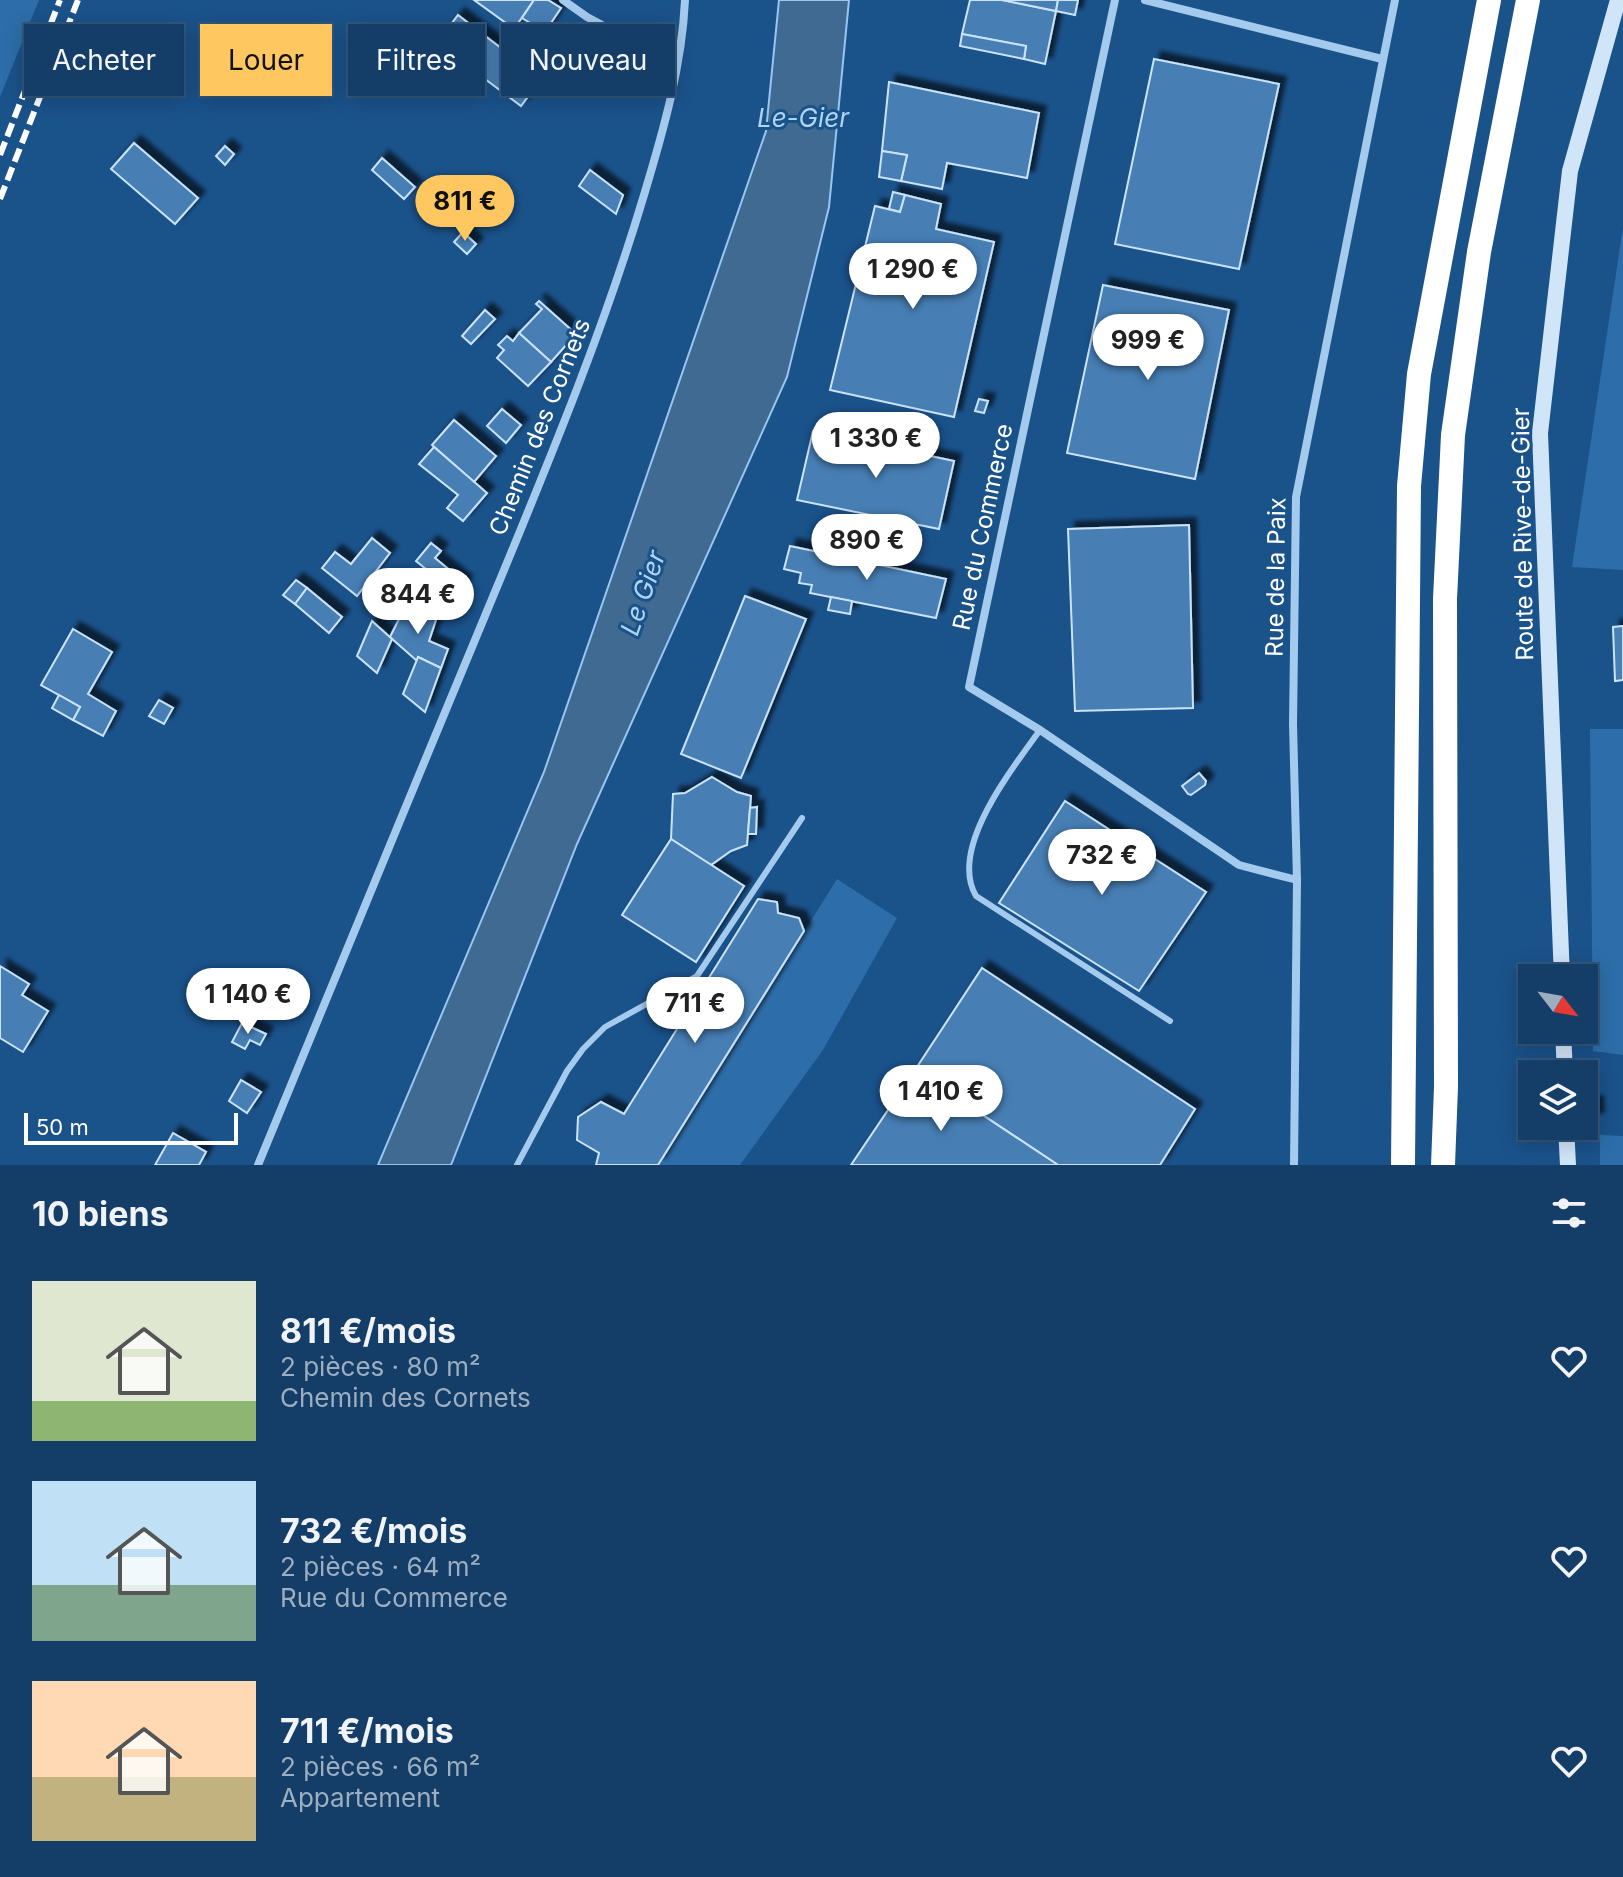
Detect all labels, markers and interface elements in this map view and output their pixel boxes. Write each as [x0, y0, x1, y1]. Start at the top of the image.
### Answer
chip: Acheter [24, 24, 184, 96]
chip: Louer [200, 24, 332, 96]
chip: Filtres [348, 24, 485, 96]
chip: Nouveau [501, 24, 675, 96]
water label: Le-Gier [757, 102, 850, 133]
pin: 811 € [409, 175, 521, 243]
text: 811 € [433, 185, 497, 216]
pin: 1 290 € [839, 243, 987, 311]
text: 1 290 € [867, 253, 959, 284]
street label: Chemin des Cornets [483, 314, 596, 540]
pin: 999 € [1092, 314, 1204, 382]
text: 999 € [1111, 324, 1185, 355]
street label: Route de Rive-de-Gier [1506, 407, 1539, 661]
pin: 1 330 € [802, 412, 950, 480]
street label: Rue du Commerce [946, 421, 1019, 633]
text: 1 330 € [830, 422, 922, 453]
street label: Rue de la Paix [1260, 497, 1291, 657]
pin: 890 € [811, 514, 923, 582]
text: 890 € [829, 524, 905, 555]
water label: Le Gier [614, 545, 672, 639]
pin: 844 € [362, 568, 474, 636]
text: 844 € [380, 578, 456, 609]
pin: 732 € [1046, 829, 1158, 897]
text: 732 € [1066, 839, 1138, 870]
north arrow [1518, 964, 1598, 1044]
map controls [1518, 964, 1598, 1140]
pin: 1 140 € [174, 968, 322, 1036]
pin: 711 € [639, 977, 751, 1045]
text: 1 140 € [204, 978, 292, 1009]
text: 711 € [664, 987, 726, 1018]
button: layers [1518, 1060, 1598, 1140]
pin: 1 410 € [867, 1065, 1015, 1133]
text: 1 410 € [898, 1075, 984, 1106]
scale bar [24, 1109, 238, 1145]
text: 50 m [36, 1114, 89, 1140]
icon: filters [1547, 1191, 1591, 1235]
text: 10 biens [32, 1193, 169, 1234]
text: 811 €/mois [280, 1310, 456, 1351]
icon: home [96, 1313, 192, 1409]
icon: heart [1547, 1339, 1591, 1383]
text: 2 pièces · 80 m² [280, 1351, 480, 1382]
text: Chemin des Cornets [280, 1382, 531, 1413]
text: 732 €/mois [280, 1510, 467, 1551]
icon: home [96, 1513, 192, 1609]
icon: heart [1547, 1539, 1591, 1583]
text: 2 pièces · 64 m² [280, 1551, 481, 1582]
text: Rue du Commerce [280, 1582, 508, 1613]
text: 711 €/mois [280, 1710, 454, 1751]
icon: home [96, 1713, 192, 1809]
icon: heart [1547, 1739, 1591, 1783]
text: 2 pièces · 66 m² [280, 1751, 480, 1782]
text: Appartement [280, 1782, 440, 1813]

